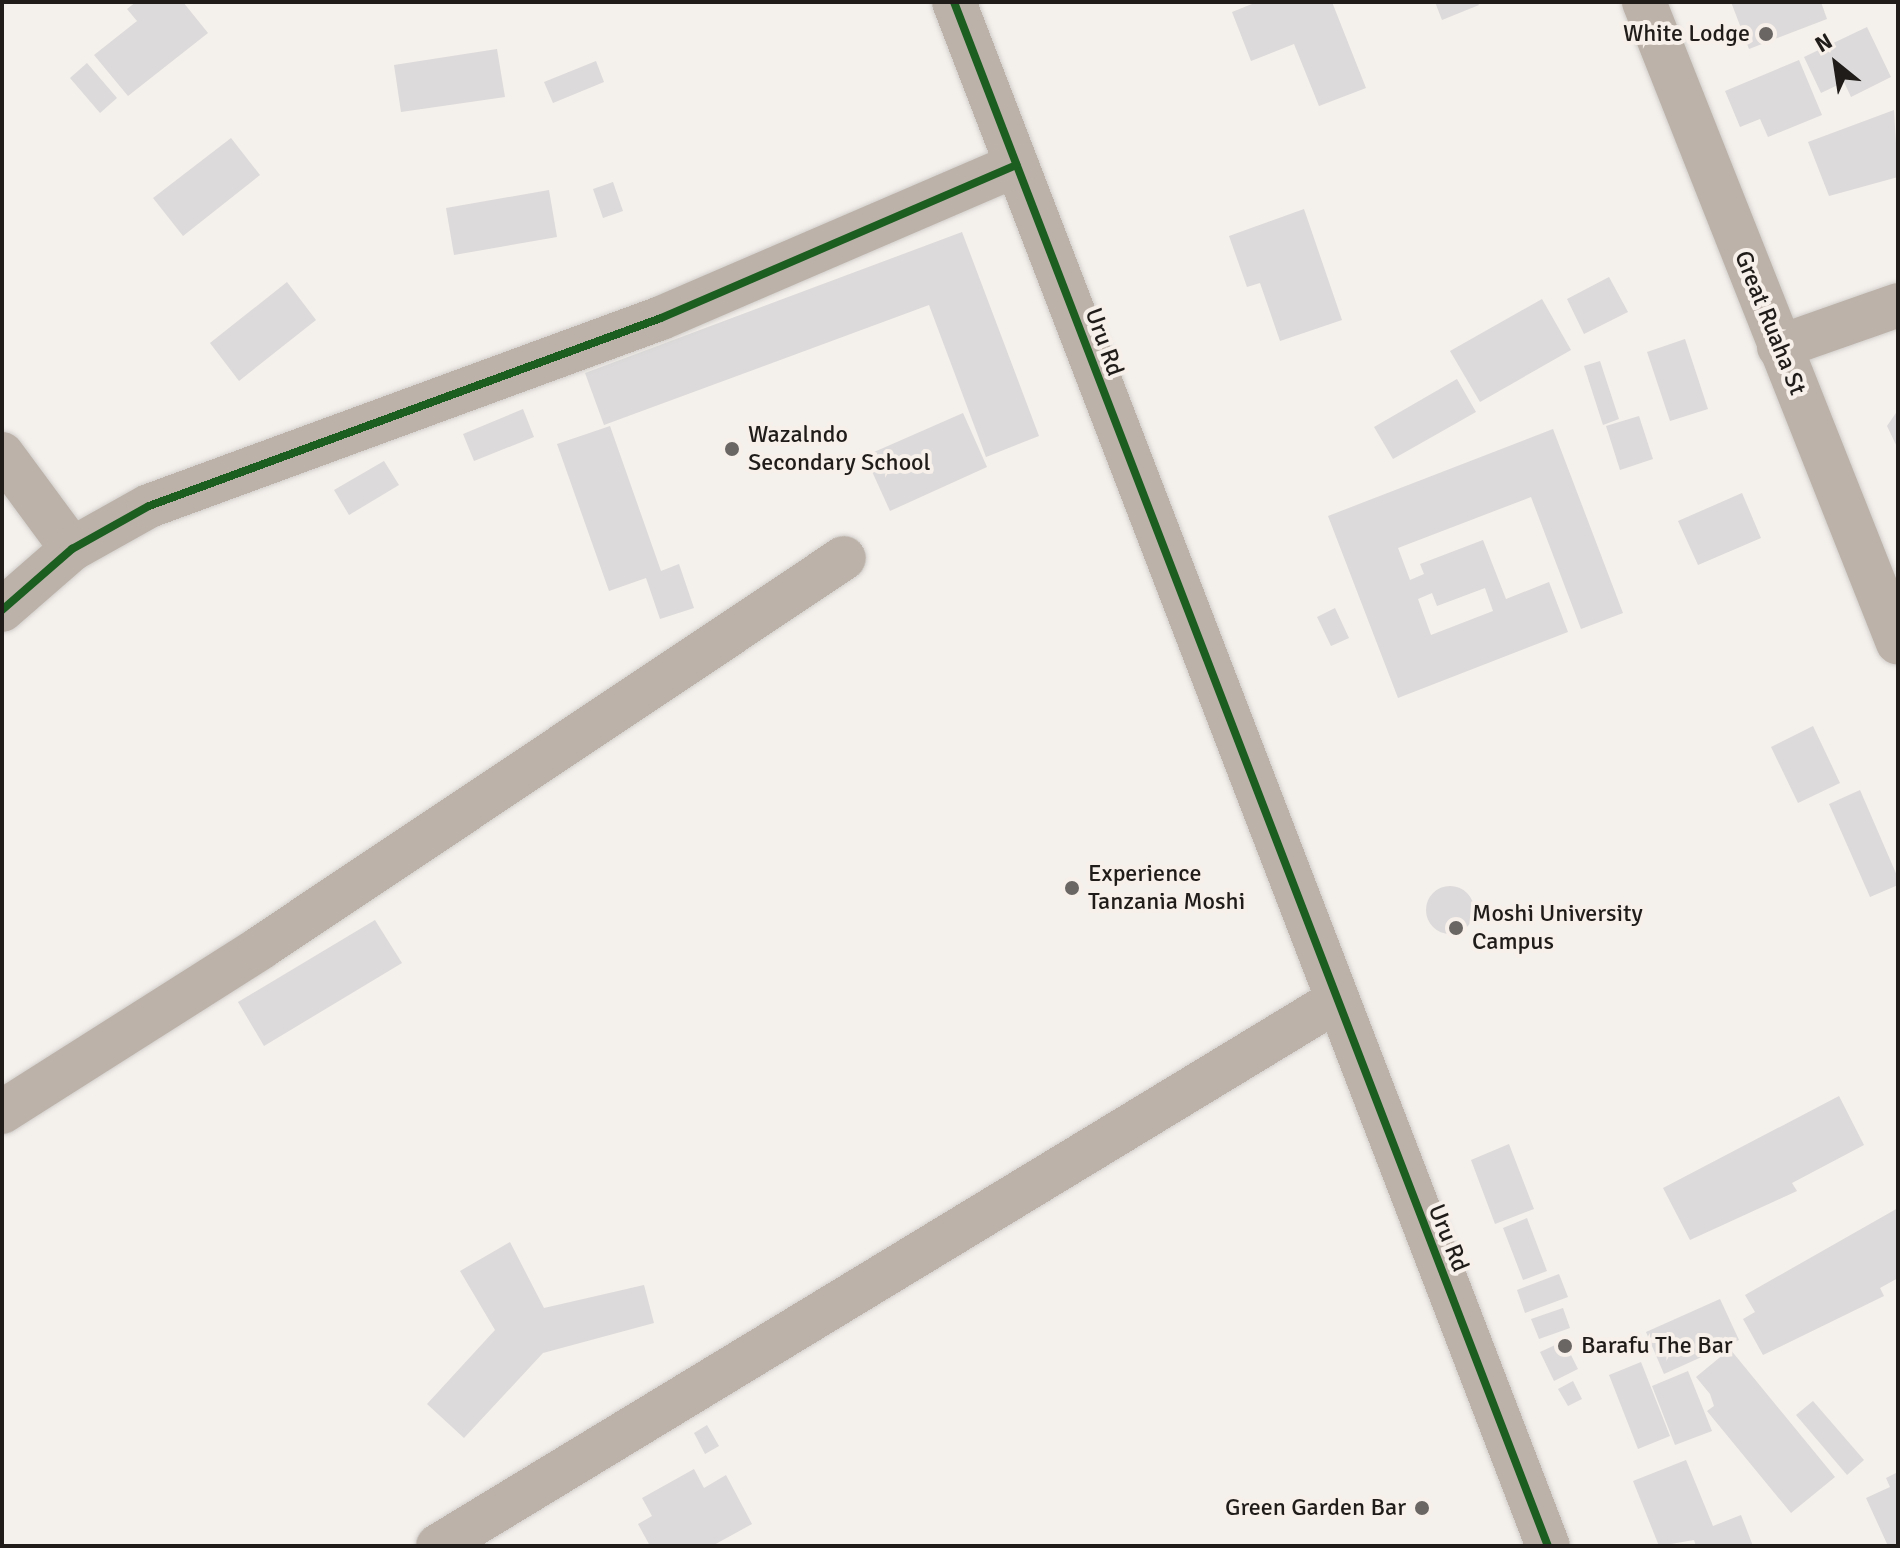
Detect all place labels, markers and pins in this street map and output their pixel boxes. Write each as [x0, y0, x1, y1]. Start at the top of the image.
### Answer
place label: White Lodge [1623, 20, 1750, 48]
marker: White Lodge [1757, 25, 1775, 43]
place label: Wazalndo Secondary School [748, 421, 931, 477]
marker: Wazalndo Secondary School [723, 440, 741, 458]
place label: Experience Tanzania Moshi [1088, 860, 1245, 916]
marker: Experience Tanzania Moshi [1063, 879, 1081, 897]
place label: Moshi University Campus [1472, 900, 1643, 956]
marker: Moshi University Campus [1447, 919, 1465, 937]
place label: Barafu The Bar [1581, 1332, 1733, 1360]
marker: Barafu The Bar [1556, 1337, 1574, 1355]
place label: Green Garden Bar [1225, 1494, 1406, 1522]
marker: Green Garden Bar [1413, 1499, 1431, 1517]

